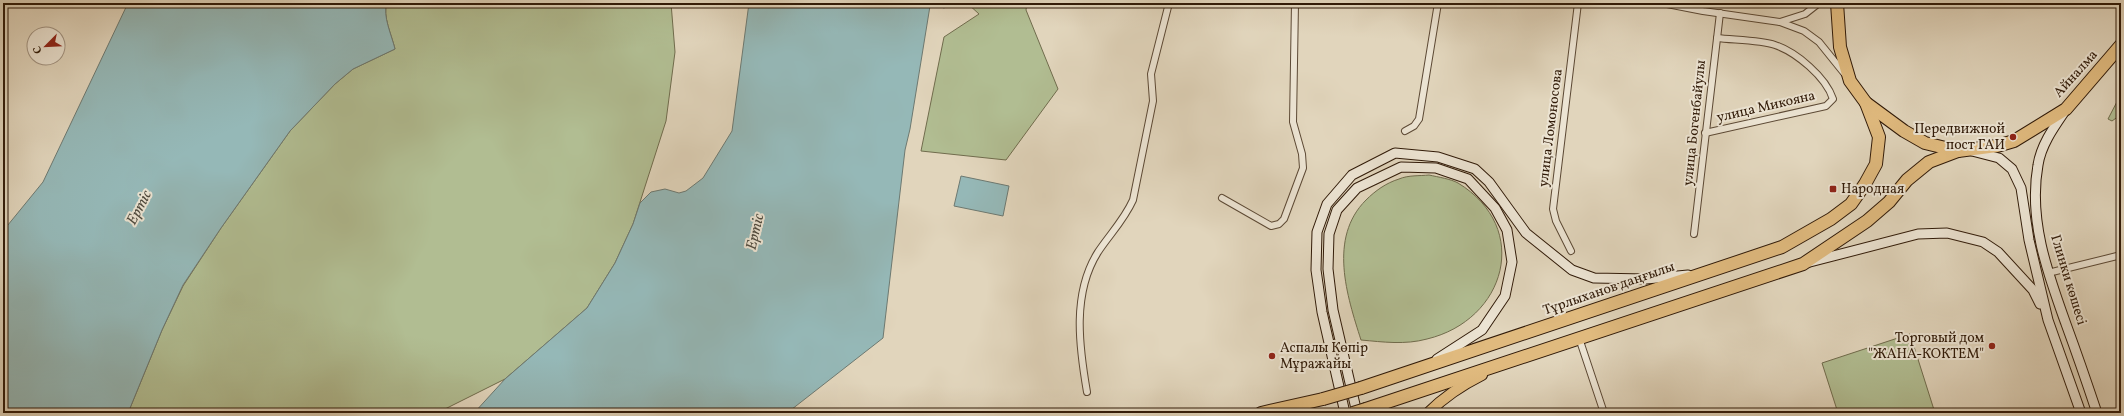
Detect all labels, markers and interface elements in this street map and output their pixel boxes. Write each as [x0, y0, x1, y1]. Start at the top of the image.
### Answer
north arrow [26, 26, 66, 66]
text: С [30, 43, 47, 56]
street label: Айналма [2050, 46, 2103, 102]
street label: улица Богенбайулы [1679, 59, 1711, 187]
street label: улица Ломоносова [1534, 68, 1568, 188]
street label: улица Микояна [1715, 86, 1817, 128]
place label: Передвижной пост ГАИ [1914, 120, 2005, 155]
marker: Передвижной пост ГАИ [2008, 132, 2018, 142]
place label: Народная [1841, 180, 1904, 199]
marker: Народная [1828, 184, 1838, 194]
water label: Ертіс [122, 186, 158, 229]
water label: Ертіс [742, 211, 770, 252]
street label: Глинки көшесі [2045, 232, 2091, 328]
street label: Тұрлыханов даңғылы [1541, 258, 1677, 320]
place label: Торговый дом "ЖАНА-КОКТЕМ" [1868, 329, 1984, 364]
place label: Аспалы Көпір Мұражайы [1280, 339, 1368, 374]
marker: Торговый дом "ЖАНА-КОКТЕМ" [1987, 341, 1997, 351]
marker: Аспалы Көпір Мұражайы [1267, 351, 1277, 361]

